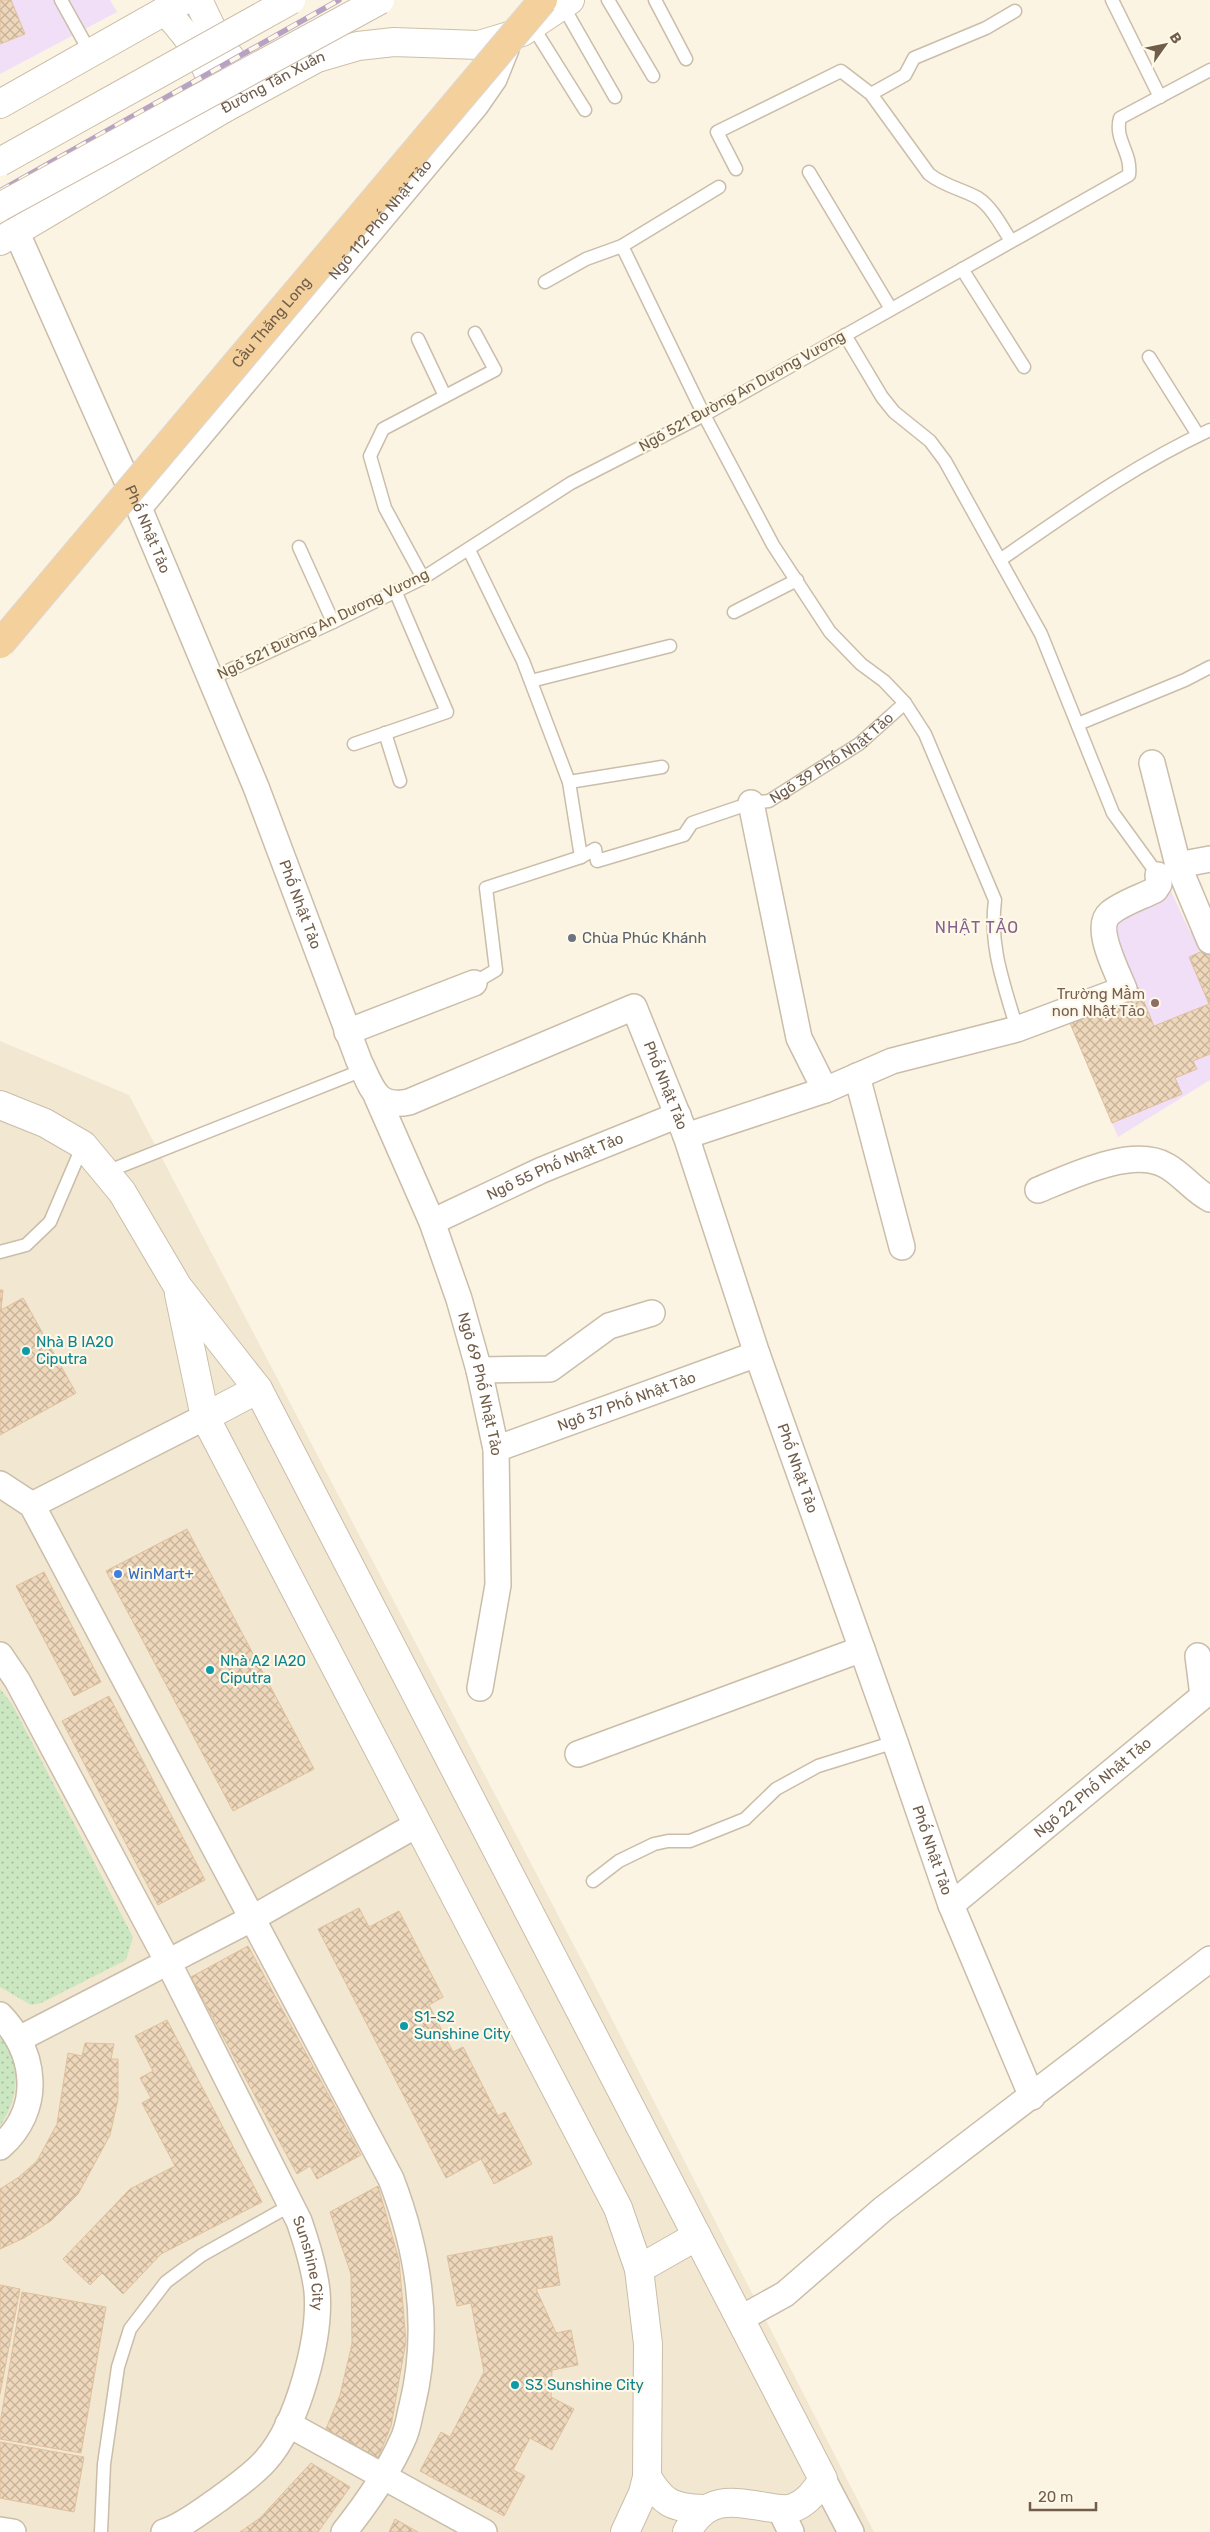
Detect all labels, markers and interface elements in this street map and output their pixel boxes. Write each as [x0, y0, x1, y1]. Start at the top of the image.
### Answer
north arrow [1140, 20, 1190, 70]
text: B [1166, 29, 1185, 47]
street label: Đường Tân Xuân [218, 47, 327, 117]
street label: Ngõ 112 Phố Nhật Tảo [325, 156, 436, 283]
street label: Cầu Thăng Long [228, 273, 315, 371]
street label: Ngõ 521 Đường An Dương Vương [636, 327, 848, 455]
street label: Phố Nhật Tảo [121, 482, 174, 576]
street label: Ngõ 521 Đường An Dương Vương [214, 565, 432, 683]
street label: Ngõ 39 Phố Nhật Tảo [766, 709, 897, 807]
street label: Phố Nhật Tảo [275, 857, 325, 951]
district label: NHẬT TẢO [935, 918, 1019, 937]
place label: Chùa Phúc Khánh [582, 929, 707, 947]
marker: Chùa Phúc Khánh [566, 932, 578, 944]
place label: Trường Mầm non Nhật Tảo [1052, 985, 1145, 1020]
marker: Trường Mầm non Nhật Tảo [1149, 997, 1161, 1009]
street label: Phố Nhật Tảo [640, 1039, 692, 1132]
street label: Ngõ 55 Phố Nhật Tảo [484, 1129, 626, 1204]
street label: Ngõ 69 Phố Nhật Tảo [454, 1310, 505, 1456]
place label: Nhà B IA20 Ciputra [36, 1333, 114, 1368]
marker: Nhà B IA20 Ciputra [20, 1345, 32, 1357]
street label: Ngõ 37 Phố Nhật Tảo [555, 1368, 698, 1435]
street label: Phố Nhật Tảo [773, 1421, 822, 1515]
place label: WinMart+ [128, 1565, 194, 1583]
marker: WinMart+ [112, 1568, 124, 1580]
place label: Nhà A2 IA20 Ciputra [220, 1652, 306, 1687]
marker: Nhà A2 IA20 Ciputra [204, 1664, 216, 1676]
street label: Ngõ 22 Phố Nhật Tảo [1030, 1734, 1155, 1841]
street label: Phố Nhật Tảo [908, 1803, 956, 1897]
place label: S1-S2 Sunshine City [414, 2008, 511, 2043]
marker: S1-S2 Sunshine City [398, 2020, 410, 2032]
street label: Sunshine City [289, 2213, 326, 2311]
place label: S3 Sunshine City [525, 2376, 644, 2394]
marker: S3 Sunshine City [509, 2379, 521, 2391]
scale bar [1030, 2480, 1096, 2512]
text: 20 m [1038, 2488, 1073, 2506]

